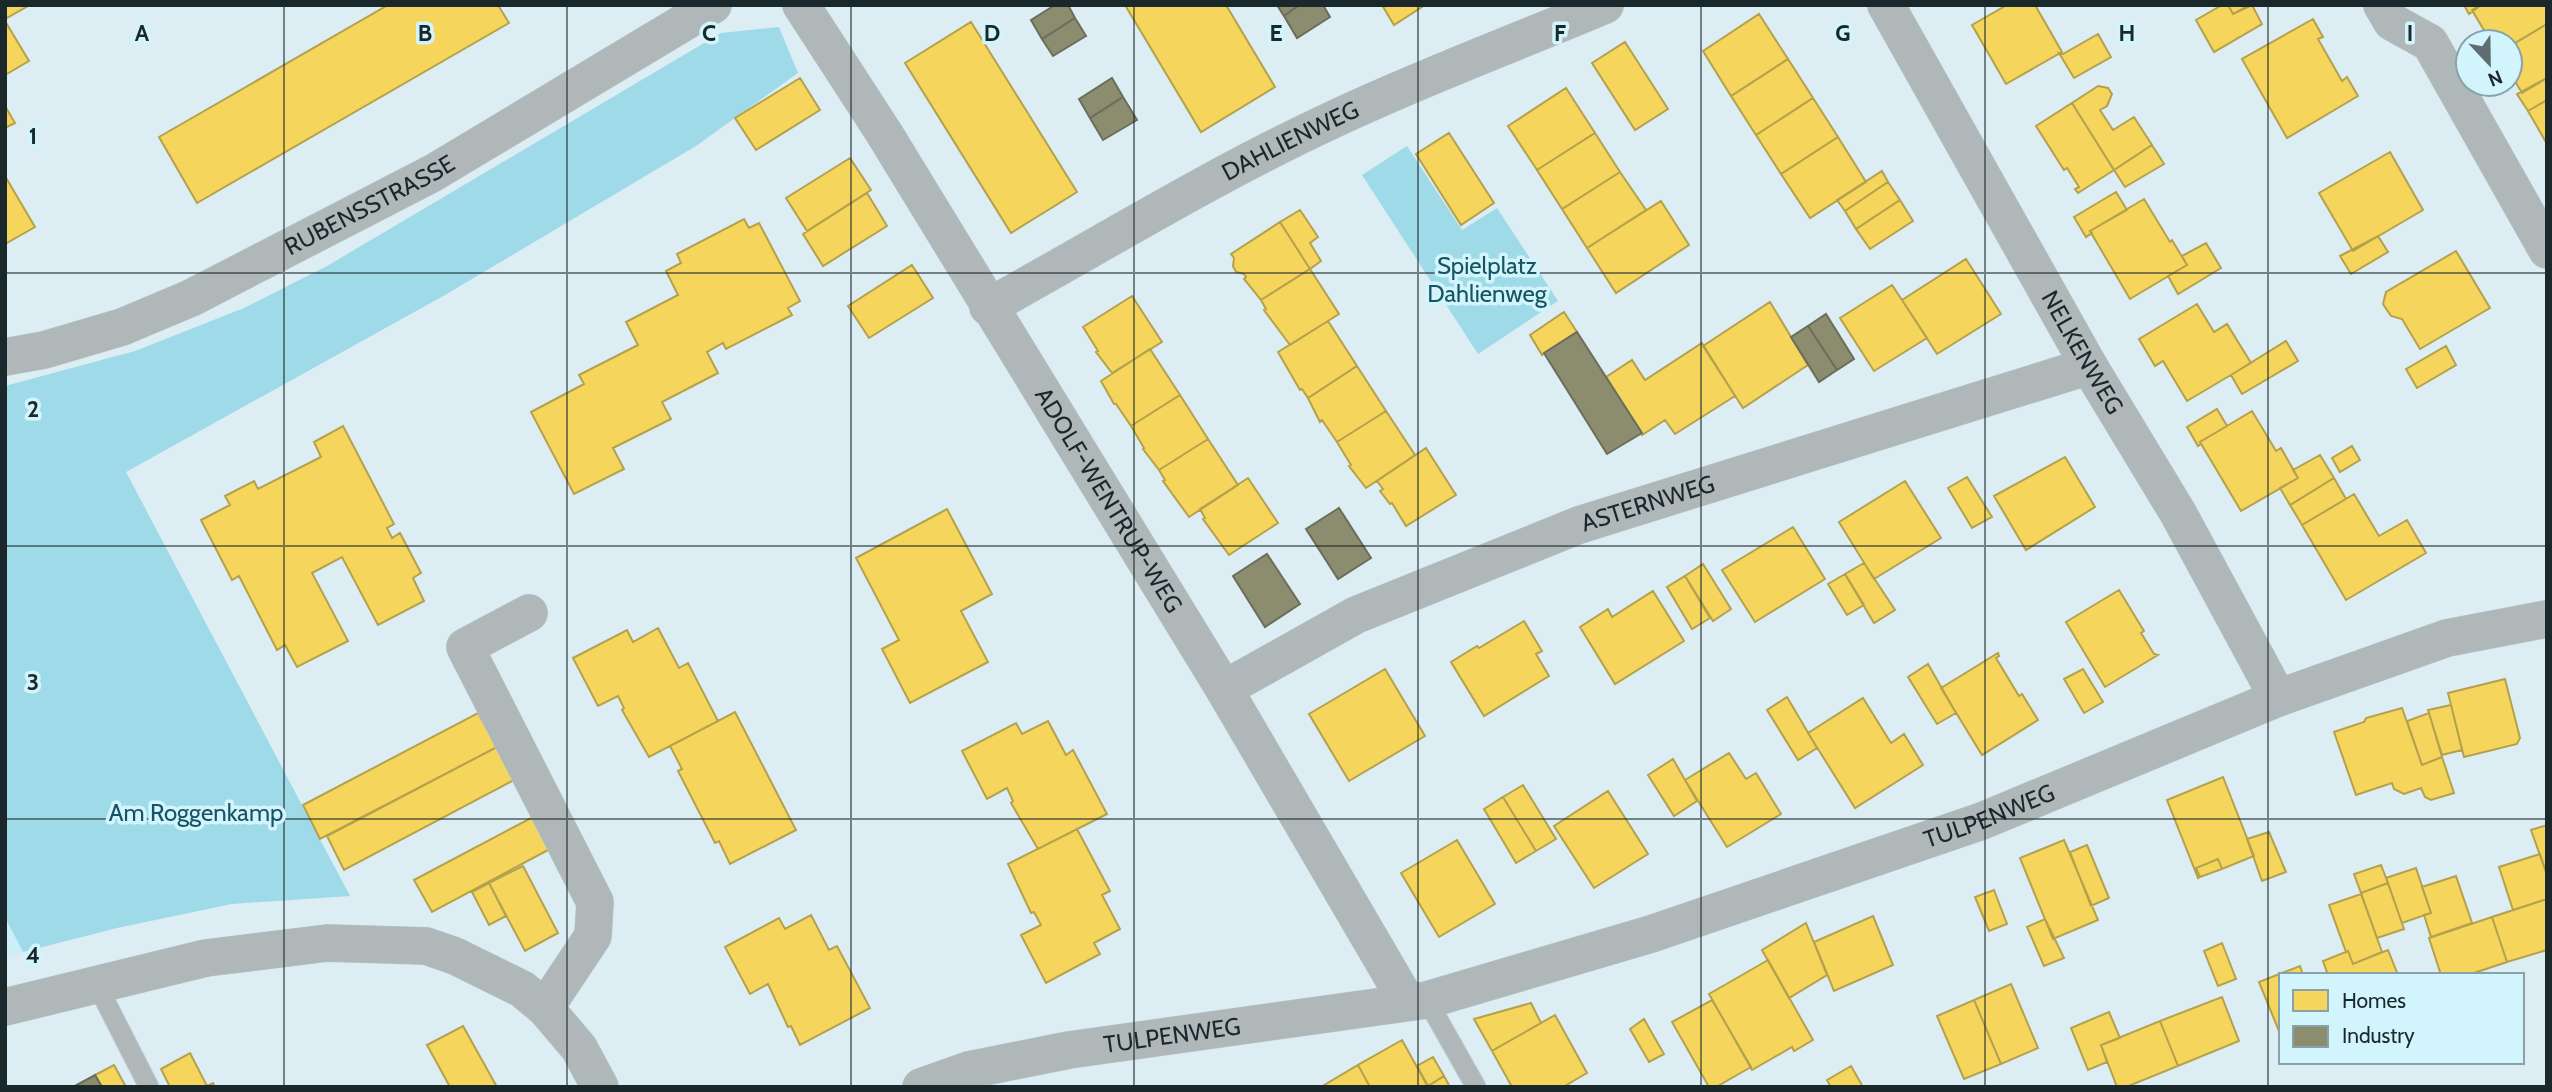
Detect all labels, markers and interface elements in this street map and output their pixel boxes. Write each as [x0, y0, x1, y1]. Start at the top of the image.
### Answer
text: A [135, 19, 150, 47]
text: B [418, 19, 432, 47]
text: C [702, 19, 716, 47]
text: D [984, 19, 1000, 47]
text: E [1269, 19, 1283, 47]
text: F [1554, 19, 1566, 47]
text: G [1835, 19, 1851, 47]
text: H [2119, 19, 2135, 47]
text: I [2407, 19, 2413, 47]
north arrow [2454, 28, 2524, 98]
text: N [2485, 65, 2506, 91]
street label: DAHLIENWEG [1217, 95, 1363, 187]
text: 1 [29, 122, 37, 150]
street label: RUBENSSTRASSE [279, 148, 460, 261]
park label: Spielplatz Dahlienweg [1427, 251, 1548, 308]
street label: NELKENWEG [2036, 285, 2130, 419]
street label: ADOLF-WENTRUP-WEG [1029, 382, 1189, 618]
text: 2 [27, 395, 39, 423]
street label: ASTERNWEG [1577, 469, 1718, 537]
text: 3 [27, 668, 39, 696]
street label: TULPENWEG [1920, 777, 2059, 854]
park label: Am Roggenkamp [109, 798, 283, 827]
text: 4 [26, 941, 40, 969]
legend [2279, 973, 2524, 1064]
text: Homes [2342, 988, 2406, 1013]
street label: TULPENWEG [1102, 1011, 1242, 1059]
text: Industry [2342, 1023, 2415, 1048]

